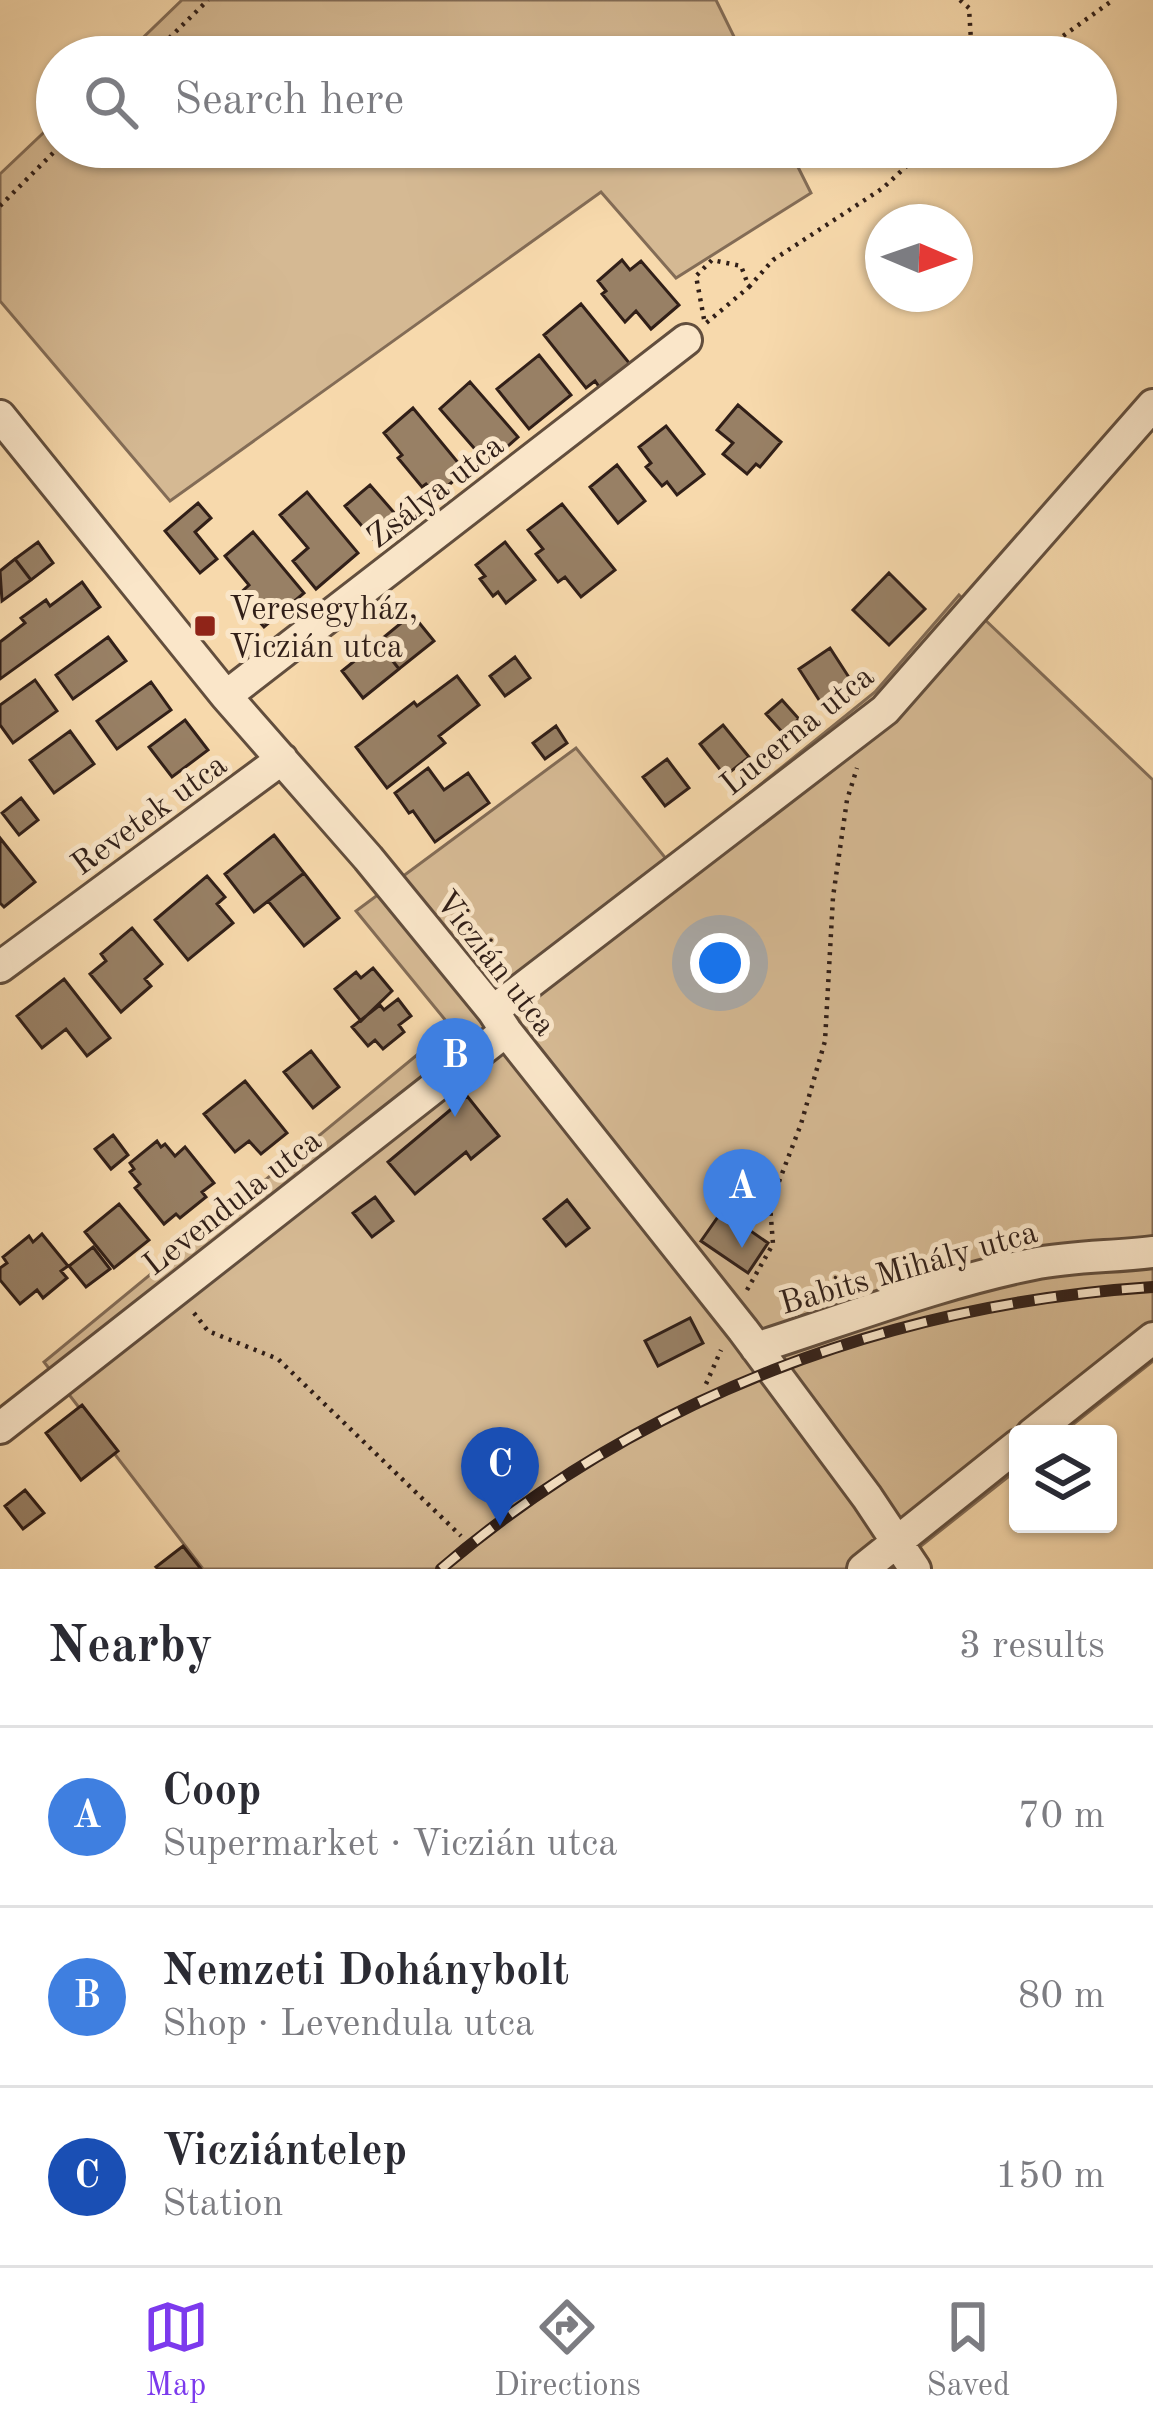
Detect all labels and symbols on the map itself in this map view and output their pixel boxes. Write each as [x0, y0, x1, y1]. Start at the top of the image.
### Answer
north arrow [865, 204, 973, 312]
street label: Zsálya utca [362, 430, 510, 556]
place label: Veresegyház, Viczián utca [229, 594, 418, 665]
marker: Veresegyház, Viczián utca [192, 613, 218, 639]
street label: Lucerna utca [716, 660, 881, 803]
street label: Revetek utca [66, 749, 234, 883]
street label: Viczián utca [428, 885, 561, 1043]
your location [690, 933, 750, 993]
pin: B [416, 1018, 494, 1117]
street label: Levendula utca [138, 1124, 328, 1283]
pin: A [703, 1149, 781, 1248]
street label: Babits Mihály utca [776, 1217, 1042, 1322]
pin: C [461, 1427, 539, 1526]

